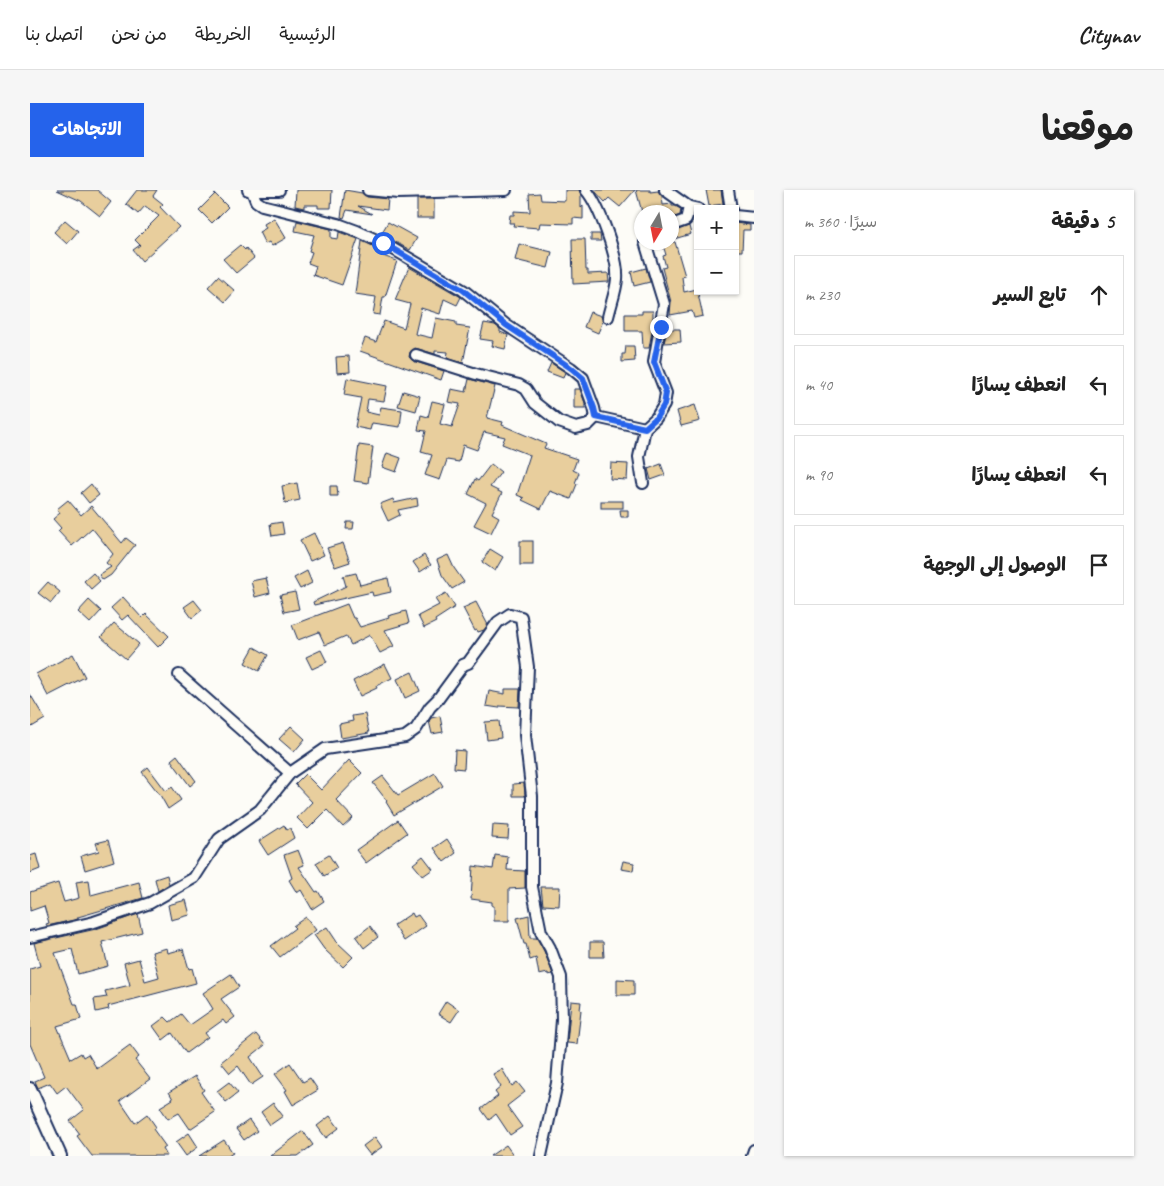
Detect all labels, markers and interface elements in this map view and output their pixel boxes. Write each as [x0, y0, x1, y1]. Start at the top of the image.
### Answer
text: Citynav [1078, 20, 1139, 50]
text: اتصل بنا [25, 23, 83, 45]
text: من نحن [111, 23, 167, 45]
text: الخريطة [195, 23, 251, 45]
text: الرئيسية [279, 23, 336, 45]
button: الاتجاهات [30, 103, 144, 157]
text: موقعنا [1041, 106, 1134, 151]
north arrow [634, 205, 679, 250]
map controls [694, 205, 739, 295]
button: + [694, 205, 739, 250]
text: 5 دقيقة [1051, 208, 1114, 234]
text: سيرًا · 360 m [804, 212, 877, 232]
route start [372, 232, 395, 255]
button: − [694, 250, 739, 295]
icon: ahead [1085, 281, 1113, 309]
text: تابع السير [994, 283, 1066, 307]
text: 230 m [805, 285, 839, 305]
route end [650, 316, 673, 339]
icon: left [1085, 371, 1113, 399]
text: انعطف يسارًا [972, 373, 1066, 397]
text: 40 m [805, 375, 832, 395]
icon: left [1085, 461, 1113, 489]
text: انعطف يسارًا [972, 463, 1066, 487]
text: 90 m [805, 465, 832, 485]
icon: arrive [1085, 551, 1113, 579]
text: الوصول إلى الوجهة [923, 553, 1066, 577]

